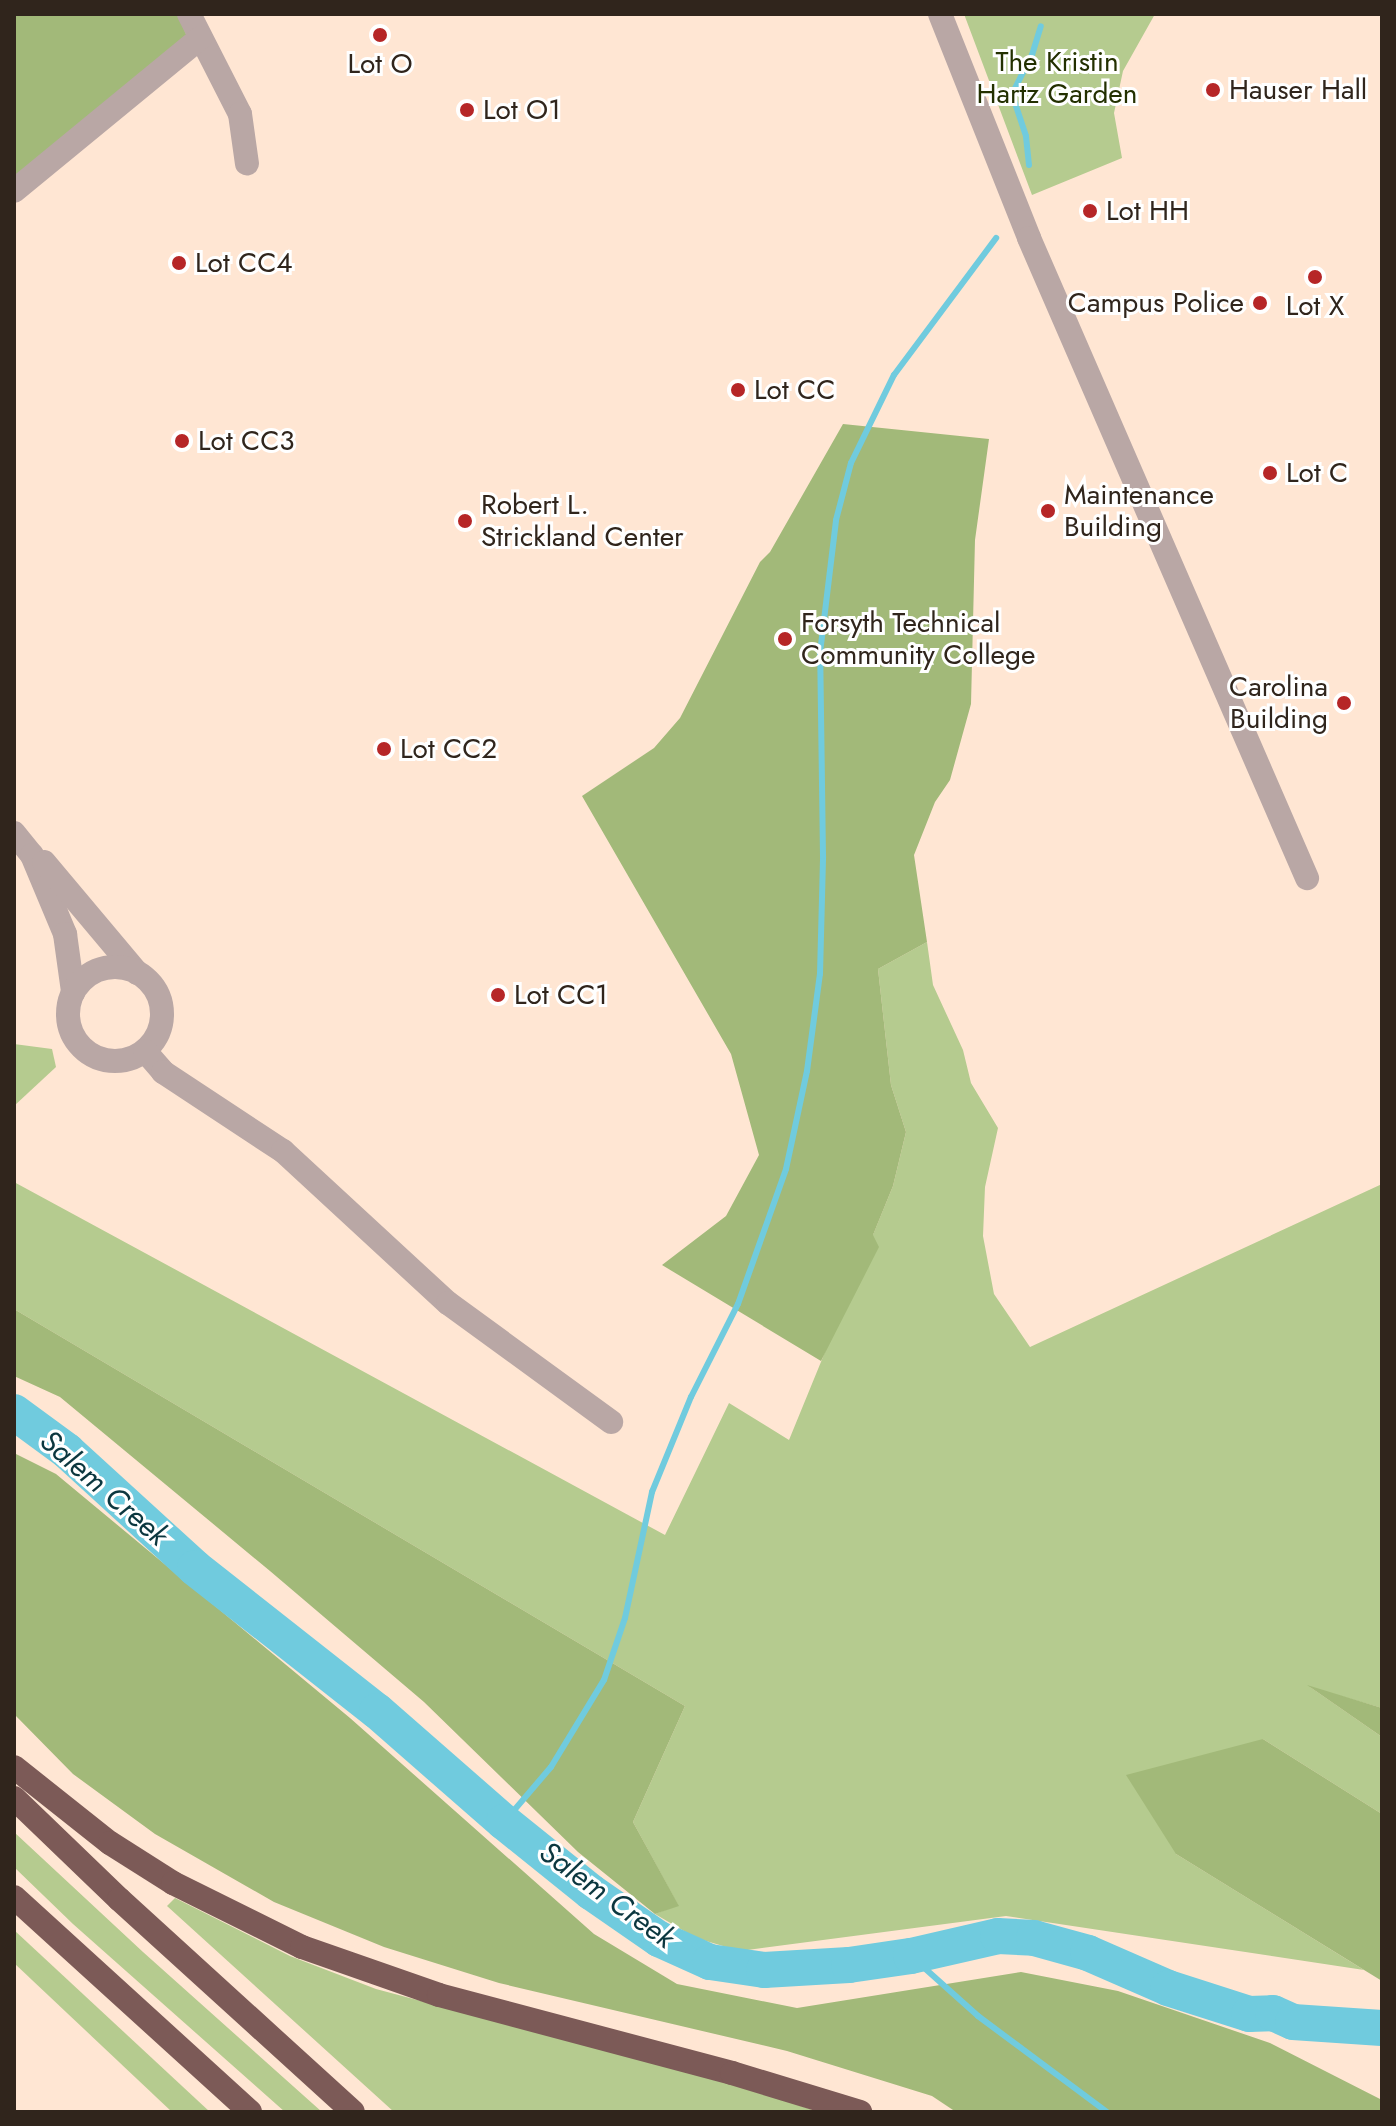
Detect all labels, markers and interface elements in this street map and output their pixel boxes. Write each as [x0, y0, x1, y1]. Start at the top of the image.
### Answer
marker: Lot O [371, 26, 389, 44]
park label: The Kristin Hartz Garden [977, 45, 1137, 111]
place label: Lot O [347, 47, 413, 81]
place label: Hauser Hall [1229, 73, 1367, 107]
marker: Hauser Hall [1204, 81, 1222, 99]
place label: Lot O1 [483, 93, 561, 127]
marker: Lot O1 [458, 101, 476, 119]
place label: Lot HH [1106, 194, 1189, 228]
marker: Lot HH [1081, 202, 1099, 220]
place label: Lot CC4 [195, 246, 293, 280]
marker: Lot CC4 [170, 254, 188, 272]
marker: Lot X [1306, 268, 1324, 286]
place label: Campus Police [1068, 286, 1244, 320]
place label: Lot X [1286, 289, 1344, 323]
marker: Campus Police [1251, 294, 1269, 312]
place label: Lot CC [754, 373, 835, 407]
marker: Lot CC [729, 381, 747, 399]
place label: Lot CC3 [198, 424, 295, 458]
marker: Lot CC3 [173, 432, 191, 450]
place label: Lot C [1286, 456, 1348, 490]
marker: Lot C [1261, 464, 1279, 482]
place label: Maintenance Building [1064, 478, 1214, 544]
place label: Robert L. Strickland Center [481, 488, 684, 554]
marker: Maintenance Building [1039, 502, 1057, 520]
marker: Robert L. Strickland Center [456, 512, 474, 530]
place label: Forsyth Technical Community College [801, 606, 1035, 672]
marker: Forsyth Technical Community College [776, 630, 794, 648]
place label: Carolina Building [1229, 670, 1328, 736]
marker: Carolina Building [1335, 694, 1353, 712]
place label: Lot CC2 [400, 732, 497, 766]
marker: Lot CC2 [375, 740, 393, 758]
place label: Lot CC1 [514, 978, 608, 1012]
marker: Lot CC1 [489, 986, 507, 1004]
water label: Salem Creek [32, 1422, 176, 1554]
water label: Salem Creek [532, 1834, 682, 1956]

